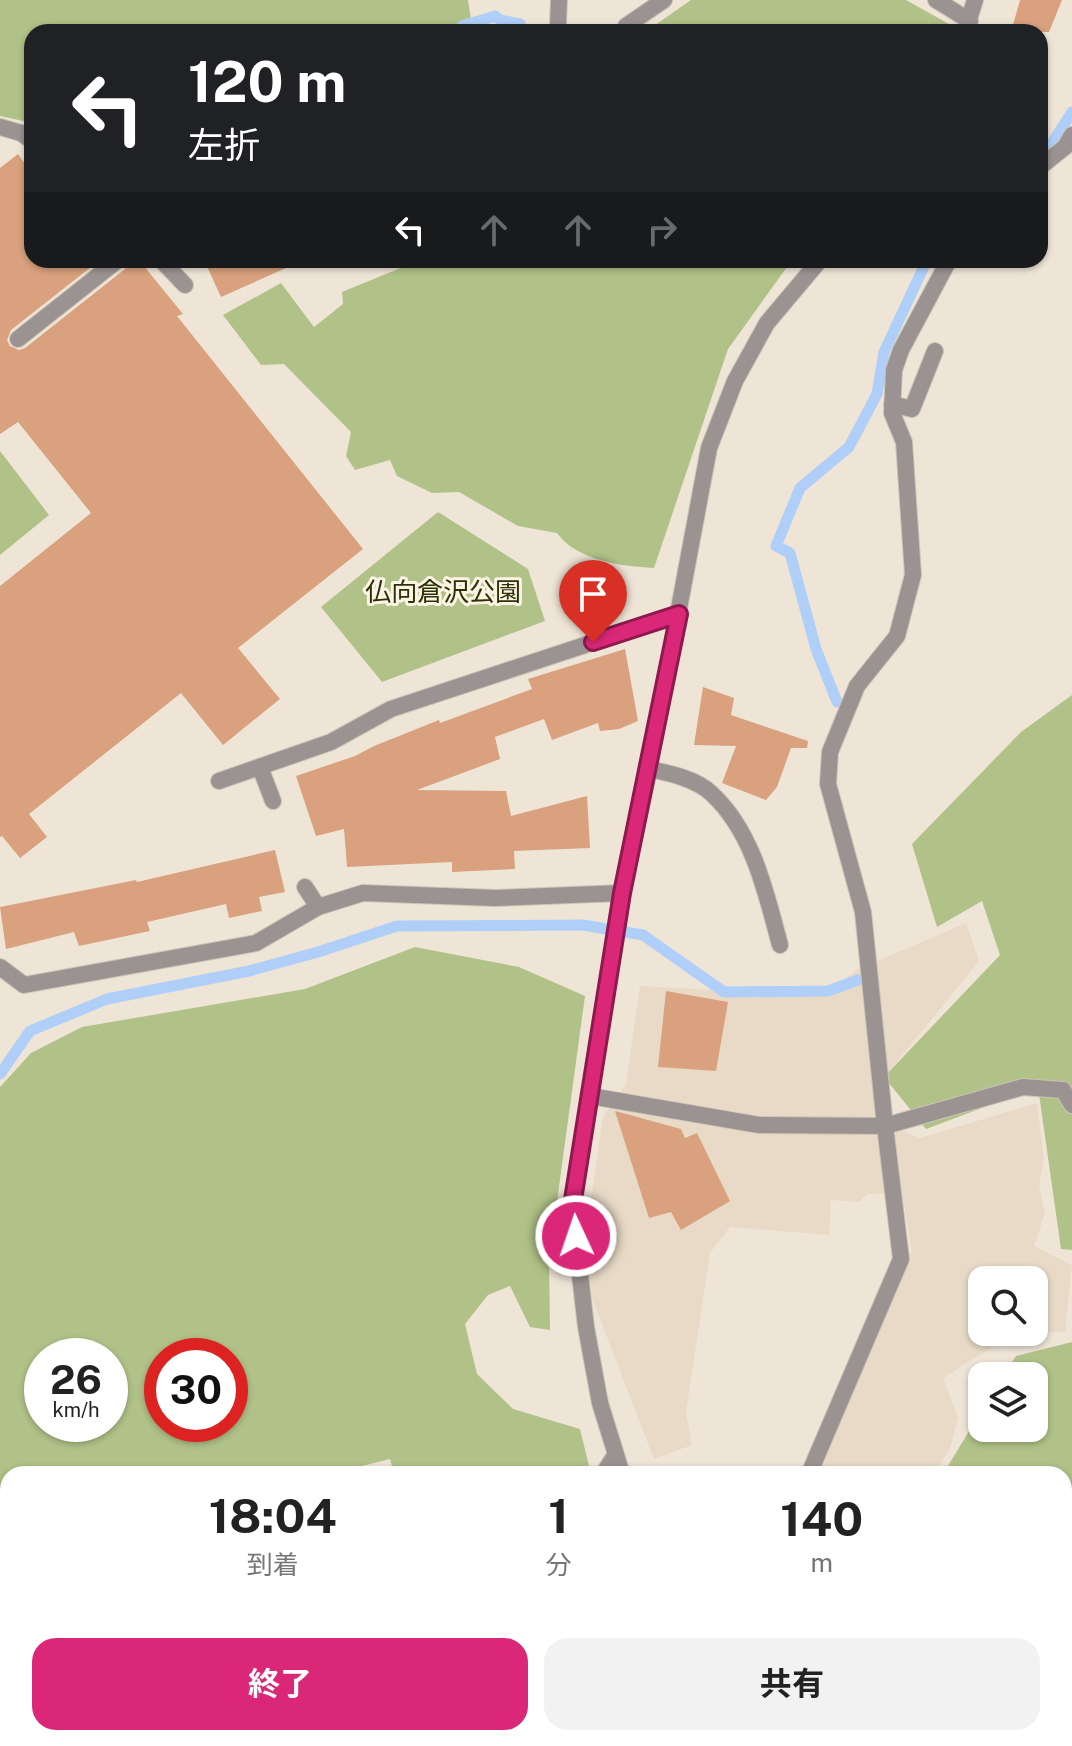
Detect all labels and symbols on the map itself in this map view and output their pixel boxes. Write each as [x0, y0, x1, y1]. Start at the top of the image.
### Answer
pin [559, 560, 627, 642]
park label: 仏向倉沢公園 [365, 576, 521, 607]
position arrow [534, 1194, 618, 1278]
speed limit sign: 30 [144, 1338, 248, 1442]

